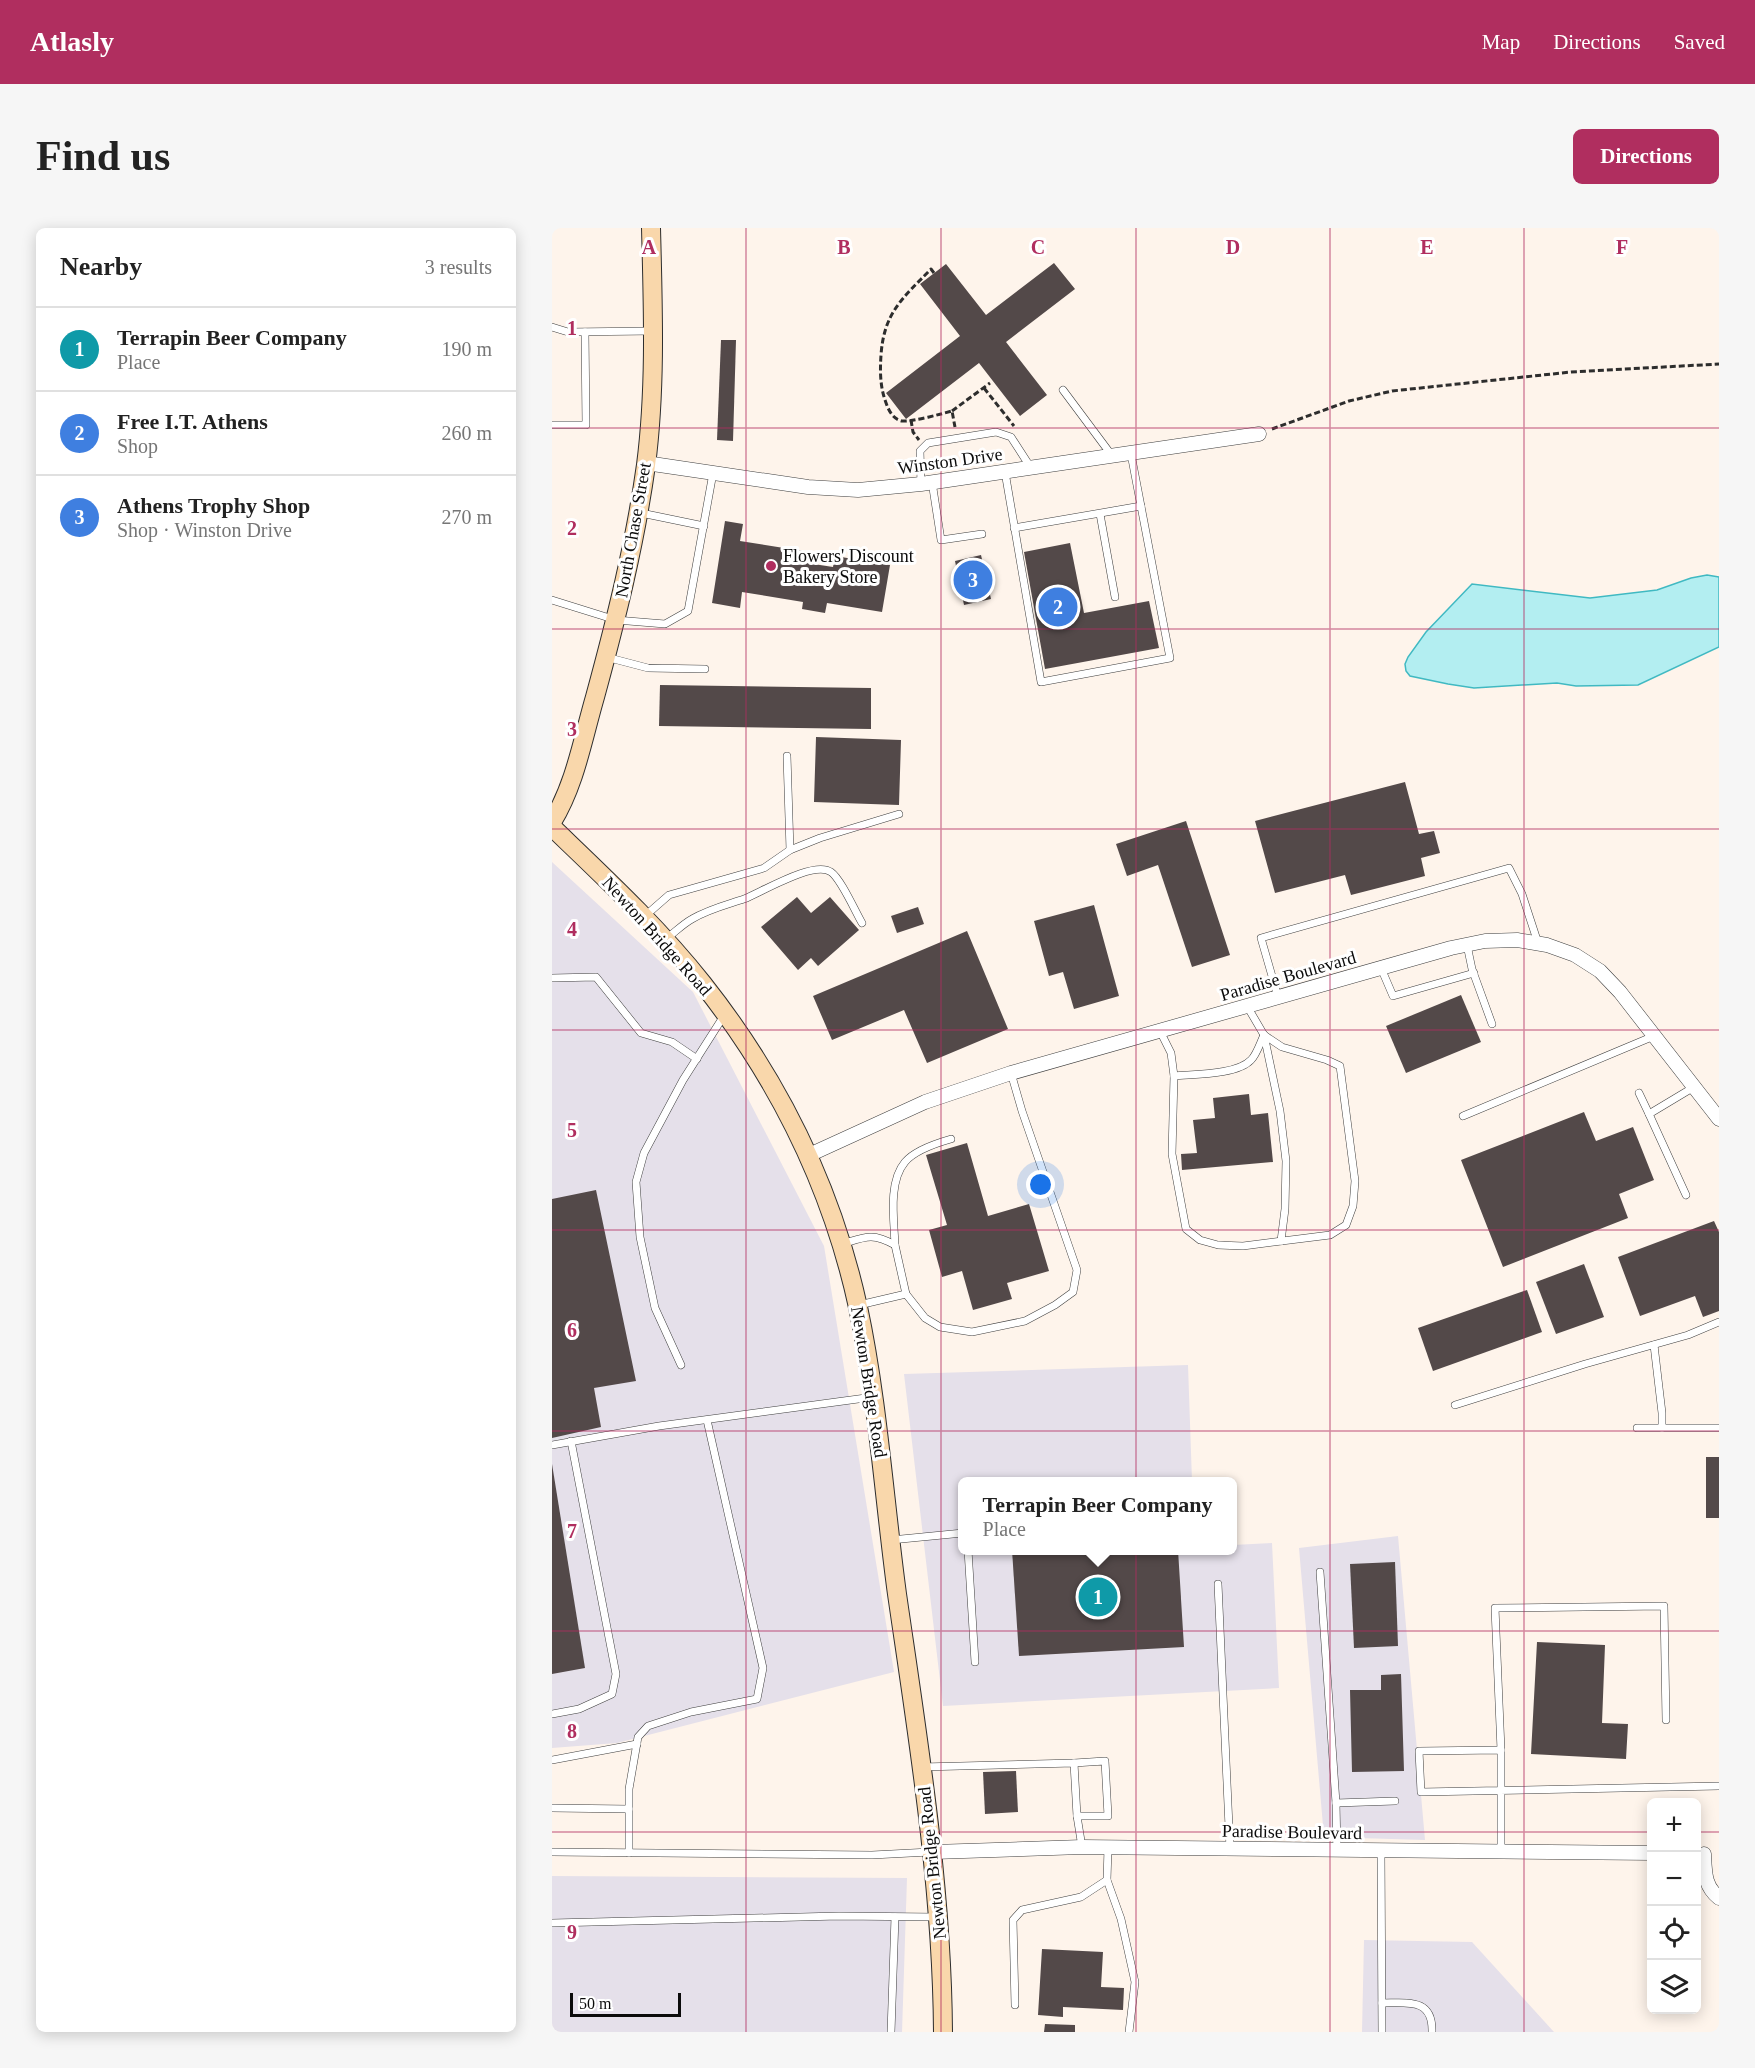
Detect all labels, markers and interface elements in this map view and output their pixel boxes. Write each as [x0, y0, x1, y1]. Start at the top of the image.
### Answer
text: Atlasly [30, 26, 114, 57]
text: Map [1482, 30, 1520, 54]
text: Directions [1553, 30, 1641, 54]
text: Saved [1674, 30, 1725, 54]
button: Directions [1573, 129, 1719, 184]
text: Find us [36, 133, 170, 179]
text: A [642, 236, 657, 258]
text: B [837, 236, 851, 258]
text: C [1031, 236, 1045, 258]
text: D [1226, 236, 1240, 258]
text: E [1420, 236, 1434, 258]
text: F [1616, 236, 1628, 258]
text: Nearby [60, 252, 142, 281]
text: 3 results [425, 256, 492, 278]
text: 1 [567, 317, 577, 339]
text: Terrapin Beer Company [117, 325, 347, 350]
text: 1 [75, 338, 85, 360]
text: 190 m [441, 338, 492, 360]
text: Place [117, 351, 160, 373]
text: Free I.T. Athens [117, 409, 268, 434]
text: 2 [75, 422, 85, 444]
text: 260 m [441, 422, 492, 444]
text: Shop [117, 435, 158, 457]
street label: Winston Drive [896, 444, 1004, 478]
street label: North Chase Street [611, 461, 655, 599]
text: Athens Trophy Shop [117, 493, 310, 518]
text: 3 [75, 506, 85, 528]
text: 270 m [441, 506, 492, 528]
text: 2 [567, 517, 577, 539]
text: Shop · Winston Drive [117, 519, 292, 541]
place label: Flowers' Discount Bakery Store [783, 546, 914, 587]
pin: 3 [954, 558, 992, 602]
marker: Flowers' Discount Bakery Store [764, 559, 778, 573]
pin: 2 [1038, 584, 1078, 629]
text: 3 [567, 718, 577, 740]
street label: Newton Bridge Road [598, 872, 716, 1000]
text: 4 [567, 918, 577, 940]
street label: Paradise Boulevard [1218, 947, 1358, 1005]
text: 5 [567, 1119, 577, 1141]
your location [1026, 1170, 1055, 1199]
street label: Newton Bridge Road [847, 1305, 891, 1459]
text: 6 [567, 1319, 577, 1341]
popup [958, 1477, 1237, 1555]
text: Terrapin Beer Company [983, 1492, 1212, 1517]
text: Place [983, 1518, 1026, 1540]
text: 7 [567, 1520, 577, 1542]
pin: 1 [1078, 1574, 1118, 1620]
text: 8 [567, 1720, 577, 1742]
street label: Newton Bridge Road [914, 1786, 950, 1940]
map controls [1647, 1798, 1701, 2014]
button: + [1647, 1798, 1701, 1852]
street label: Paradise Boulevard [1222, 1821, 1362, 1843]
button: − [1647, 1852, 1701, 1906]
button: locate [1647, 1906, 1701, 1960]
text: 9 [567, 1921, 577, 1943]
button: layers [1647, 1960, 1701, 2014]
scale bar [570, 1990, 681, 2018]
text: 50 m [579, 1995, 611, 2012]

